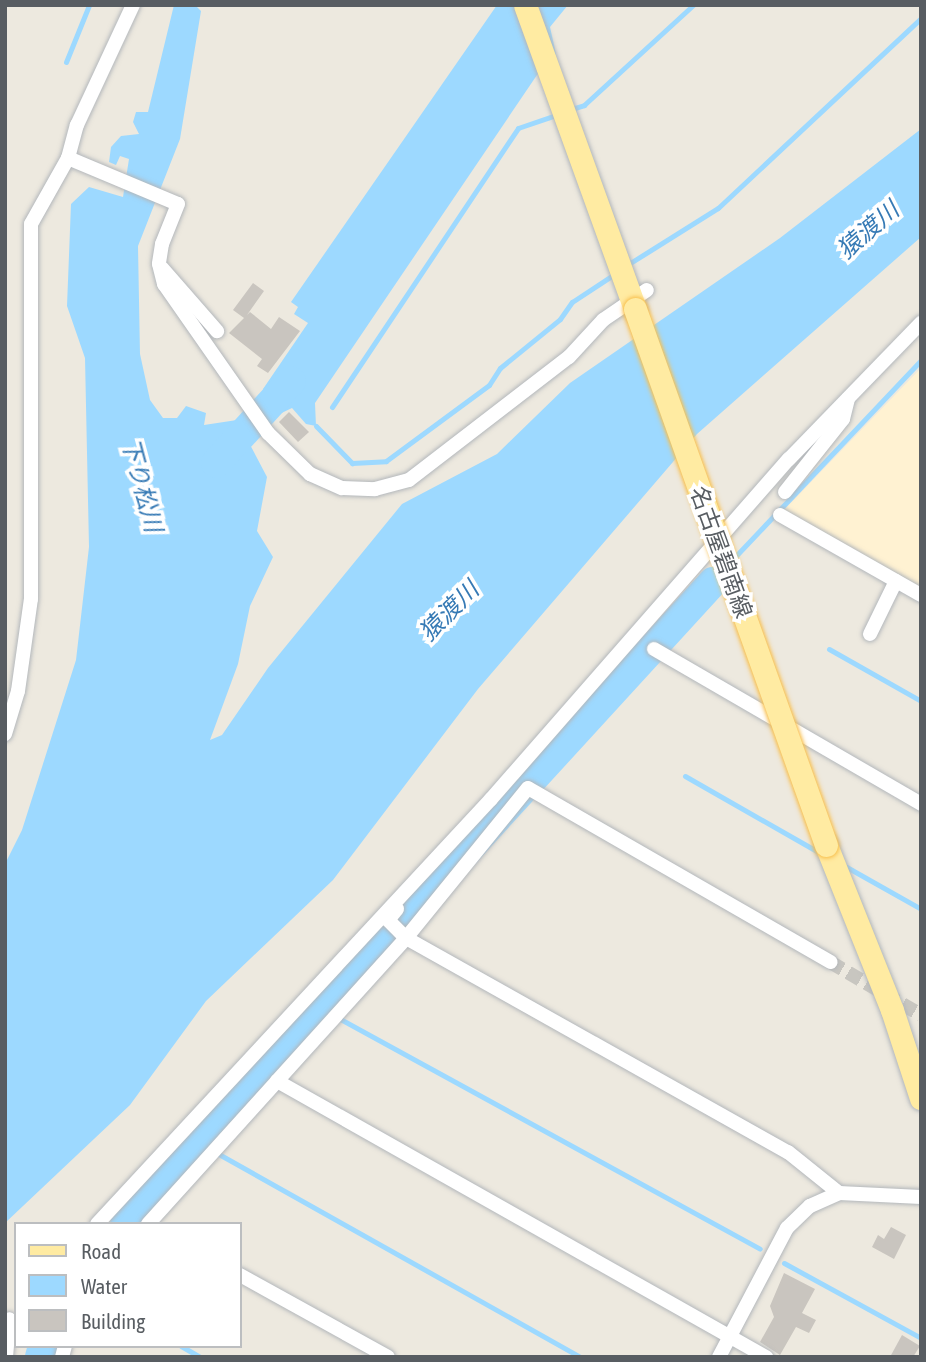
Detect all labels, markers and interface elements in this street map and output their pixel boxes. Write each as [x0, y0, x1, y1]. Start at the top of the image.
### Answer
water label: 猿渡川 [831, 196, 905, 264]
water label: 下り松川 [116, 435, 168, 535]
street label: 名古屋碧南線 [684, 482, 758, 622]
water label: 猿渡川 [413, 575, 485, 647]
legend [14, 1222, 242, 1348]
text: Road [81, 1239, 121, 1263]
text: Water [81, 1274, 127, 1298]
text: Building [81, 1309, 145, 1333]

